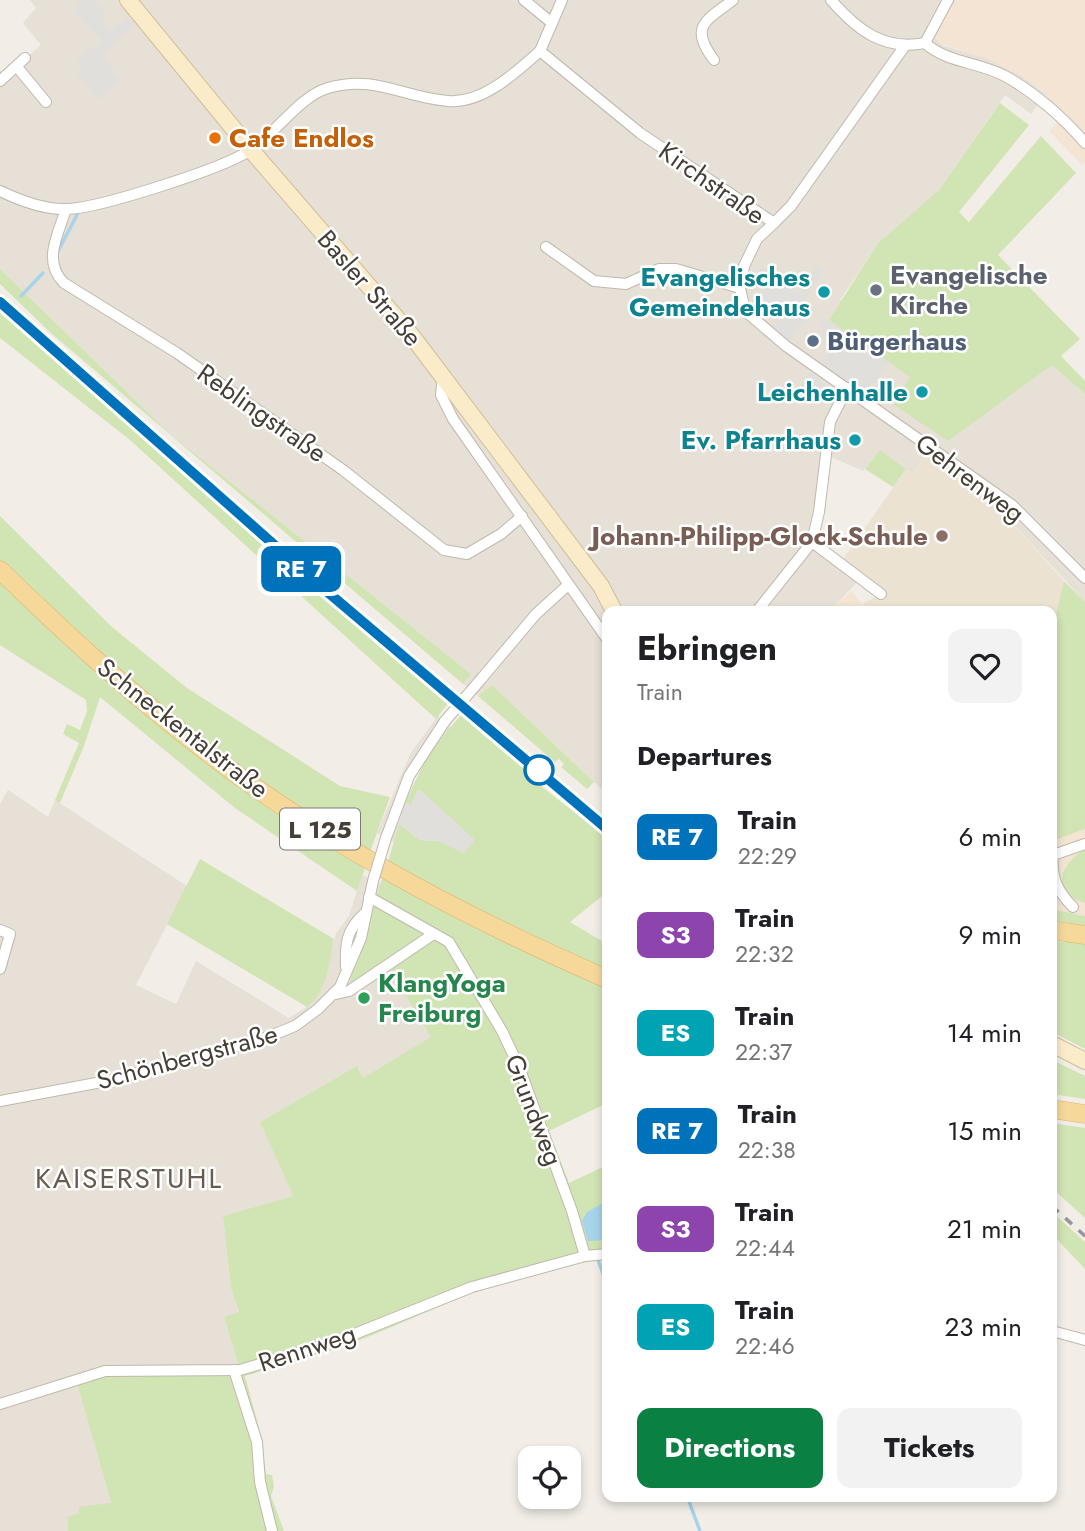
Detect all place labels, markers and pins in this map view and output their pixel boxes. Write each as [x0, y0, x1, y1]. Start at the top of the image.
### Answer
place label: Cafe Endlos [229, 119, 374, 157]
marker: Cafe Endlos [207, 130, 223, 146]
place label: Evangelische Kirche [890, 256, 1048, 324]
place label: Evangelisches Gemeindehaus [629, 258, 810, 326]
marker: Evangelische Kirche [868, 282, 884, 298]
marker: Evangelisches Gemeindehaus [816, 284, 832, 300]
place label: Bürgerhaus [827, 322, 967, 360]
marker: Bürgerhaus [805, 333, 821, 349]
place label: Leichenhalle [757, 373, 908, 411]
marker: Leichenhalle [914, 384, 930, 400]
place label: Ev. Pfarrhaus [681, 421, 841, 459]
marker: Ev. Pfarrhaus [847, 432, 863, 448]
place label: Johann-Philipp-Glock-Schule [586, 517, 928, 555]
marker: Johann-Philipp-Glock-Schule [934, 528, 950, 544]
unlabelled marker [524, 755, 554, 785]
place label: KlangYoga Freiburg [378, 964, 506, 1032]
marker: KlangYoga Freiburg [356, 990, 372, 1006]

